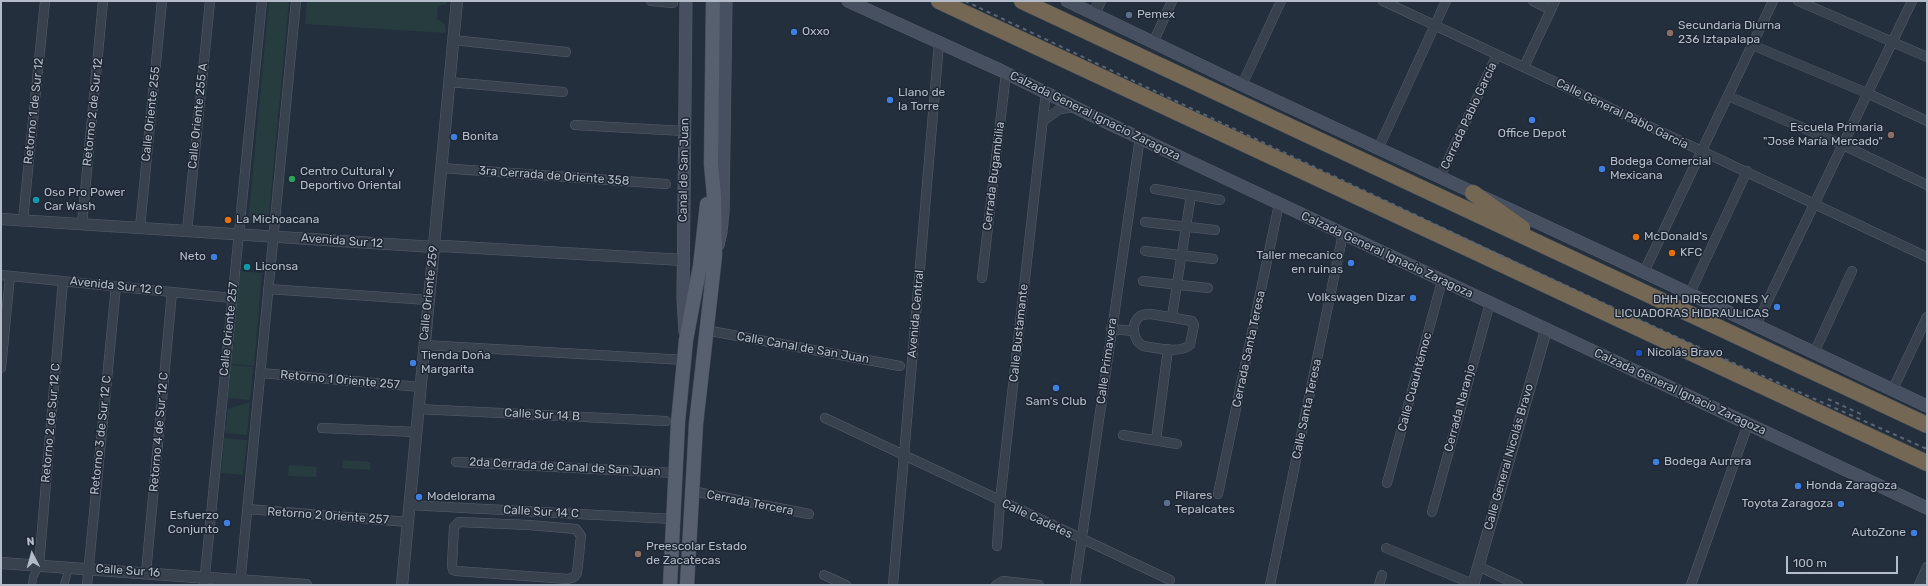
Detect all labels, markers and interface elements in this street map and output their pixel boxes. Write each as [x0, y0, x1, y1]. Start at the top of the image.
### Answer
place label: Pemex [1137, 8, 1175, 22]
marker: Pemex [1124, 10, 1134, 20]
place label: Secundaria Diurna 236 Iztapalapa [1678, 19, 1781, 47]
place label: Oxxo [802, 25, 830, 39]
marker: Oxxo [789, 27, 799, 37]
marker: Secundaria Diurna 236 Iztapalapa [1665, 28, 1675, 38]
street label: Retorno 1 de Sur 12 [21, 57, 47, 165]
street label: Retorno 2 de Sur 12 [80, 57, 106, 167]
street label: Cerrada Pablo García [1438, 60, 1500, 172]
street label: Calle Oriente 255 A [185, 62, 211, 170]
street label: Calle Oriente 255 [139, 66, 163, 162]
street label: Calzada General Ignacio Zaragoza [1007, 68, 1183, 164]
street label: Calle General Pablo García [1553, 76, 1691, 152]
place label: Llano de la Torre [898, 86, 945, 114]
marker: Llano de la Torre [885, 95, 895, 105]
marker: Office Depot [1527, 115, 1537, 125]
street label: Canal de San Juan [676, 118, 692, 222]
street label: Cerrada Bugambilia [980, 121, 1008, 231]
place label: Escuela Primaria "José María Mercado" [1763, 121, 1883, 149]
place label: Office Depot [1498, 127, 1566, 141]
place label: Bonita [462, 130, 498, 144]
marker: Escuela Primaria "José María Mercado" [1886, 130, 1896, 140]
marker: Bonita [449, 132, 459, 142]
place label: Bodega Comercial Mexicana [1610, 155, 1711, 183]
street label: 3ra Cerrada de Oriente 358 [478, 164, 630, 188]
marker: Bodega Comercial Mexicana [1597, 164, 1607, 174]
place label: Centro Cultural y Deportivo Oriental [300, 165, 401, 193]
marker: Centro Cultural y Deportivo Oriental [287, 174, 297, 184]
place label: Oso Pro Power Car Wash [44, 186, 125, 214]
marker: Oso Pro Power Car Wash [31, 195, 41, 205]
street label: Calzada General Ignacio Zaragoza [1299, 209, 1475, 301]
place label: La Michoacana [236, 213, 319, 227]
marker: La Michoacana [223, 215, 233, 225]
place label: McDonald's [1644, 230, 1708, 244]
street label: Avenida Sur 12 [301, 231, 383, 251]
marker: McDonald's [1631, 232, 1641, 242]
street label: Calle Oriente 259 [417, 245, 441, 341]
place label: KFC [1680, 246, 1702, 260]
marker: KFC [1667, 248, 1677, 258]
place label: Taller mecanico en ruinas [1256, 249, 1343, 277]
place label: Neto [179, 250, 206, 264]
marker: Neto [209, 252, 219, 262]
marker: Taller mecanico en ruinas [1346, 258, 1356, 268]
place label: Liconsa [255, 260, 298, 274]
marker: Liconsa [242, 262, 252, 272]
street label: Avenida Central [905, 269, 927, 359]
street label: Avenida Sur 12 C [69, 274, 163, 298]
street label: Calle Oriente 257 [217, 281, 241, 377]
street label: Calle Bustamante [1007, 283, 1031, 383]
street label: Cerrada Santa Teresa [1230, 289, 1268, 409]
place label: Volkswagen Dizar [1307, 291, 1405, 305]
marker: Volkswagen Dizar [1408, 293, 1418, 303]
place label: DHH DIRECCIONES Y LICUADORAS HIDRAULICAS [1615, 293, 1769, 321]
marker: DHH DIRECCIONES Y LICUADORAS HIDRAULICAS [1772, 302, 1782, 312]
street label: Calle Primavera [1094, 317, 1120, 405]
street label: Calle Canal de San Juan [736, 329, 870, 367]
street label: Calle Cuauhtémoc [1395, 331, 1435, 433]
street label: Calzada General Ignacio Zaragoza [1592, 346, 1768, 438]
place label: Nicolás Bravo [1647, 346, 1723, 360]
marker: Nicolás Bravo [1634, 348, 1644, 358]
place label: Tienda Doña Margarita [421, 349, 491, 377]
marker: Tienda Doña Margarita [408, 358, 418, 368]
street label: Calle Santa Teresa [1289, 358, 1325, 460]
street label: Retorno 2 de Sur 12 C [39, 363, 63, 483]
street label: Cerrada Naranjo [1441, 363, 1479, 453]
street label: Retorno 1 Oriente 257 [280, 368, 400, 392]
street label: Retorno 4 de Sur 12 C [147, 372, 171, 492]
street label: Retorno 3 de Sur 12 C [88, 375, 114, 495]
street label: Calle General Nicolás Bravo [1481, 382, 1537, 532]
marker: Sam's Club [1051, 383, 1061, 393]
place label: Sam's Club [1025, 395, 1087, 409]
street label: Calle Sur 14 B [504, 406, 580, 424]
street label: 2da Cerrada de Canal de San Juan [469, 455, 661, 479]
place label: Bodega Aurrera [1664, 455, 1751, 469]
marker: Bodega Aurrera [1651, 457, 1661, 467]
place label: Honda Zaragoza [1806, 479, 1897, 493]
marker: Honda Zaragoza [1793, 481, 1803, 491]
street label: Cerrada Tercera [705, 487, 795, 519]
place label: Pilares Tepalcates [1175, 489, 1235, 517]
place label: Modelorama [427, 490, 495, 504]
marker: Modelorama [414, 492, 424, 502]
street label: Calle Cadetes [999, 496, 1075, 542]
place label: Toyota Zaragoza [1741, 497, 1833, 511]
marker: Pilares Tepalcates [1162, 498, 1172, 508]
marker: Toyota Zaragoza [1836, 499, 1846, 509]
street label: Calle Sur 14 C [503, 503, 579, 521]
street label: Retorno 2 Oriente 257 [267, 505, 389, 527]
place label: Esfuerzo Conjunto [168, 509, 219, 537]
marker: Esfuerzo Conjunto [222, 518, 232, 528]
place label: AutoZone [1852, 526, 1906, 540]
marker: AutoZone [1909, 528, 1919, 538]
north arrow [12, 534, 52, 574]
text: N [26, 535, 35, 548]
place label: Preescolar Estado de Zacatecas [646, 540, 747, 568]
scale bar [1788, 548, 1900, 574]
marker: Preescolar Estado de Zacatecas [633, 549, 643, 559]
text: 100 m [1793, 556, 1827, 570]
street label: Calle Sur 16 [95, 562, 161, 580]

